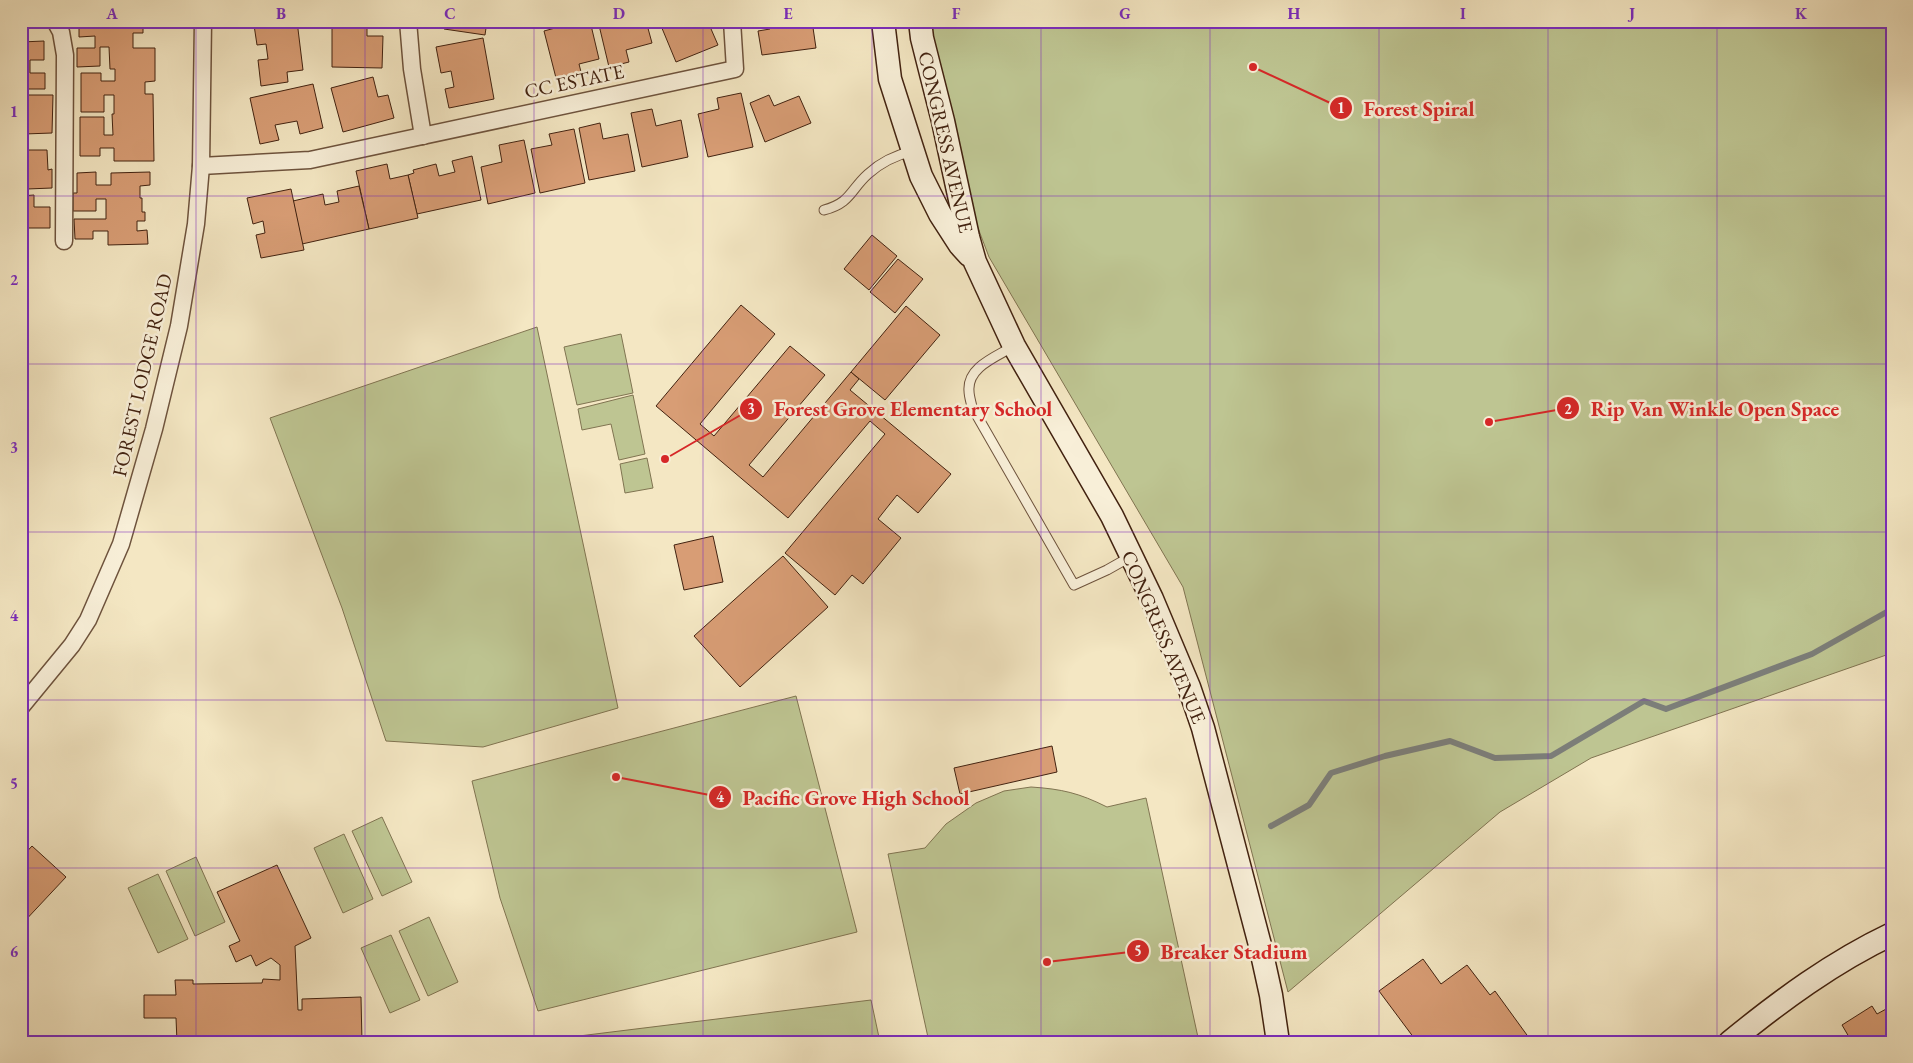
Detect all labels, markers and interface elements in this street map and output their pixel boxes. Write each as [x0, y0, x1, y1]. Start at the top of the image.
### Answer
text: A [105, 3, 118, 24]
text: B [276, 3, 286, 24]
text: C [444, 3, 456, 24]
text: D [613, 3, 625, 24]
text: E [783, 3, 793, 24]
text: F [952, 3, 961, 24]
text: G [1119, 3, 1131, 24]
text: H [1288, 3, 1301, 24]
text: I [1460, 3, 1466, 24]
text: J [1627, 3, 1635, 24]
text: K [1795, 3, 1808, 24]
street label: CONGRESS AVENUE [912, 49, 980, 235]
street label: CC ESTATE [522, 58, 626, 104]
callout: Forest Spiral [1329, 90, 1485, 126]
text: Forest Spiral [1363, 95, 1475, 122]
text: 1 [1337, 98, 1345, 117]
text: 1 [10, 101, 18, 122]
text: 2 [10, 269, 19, 290]
street label: FOREST LODGE ROAD [106, 271, 178, 479]
callout: Rip Van Winkle Open Space [1556, 390, 1849, 426]
callout: Forest Grove Elementary School [738, 391, 1062, 427]
text: Forest Grove Elementary School [774, 395, 1052, 422]
text: Rip Van Winkle Open Space [1591, 395, 1840, 422]
text: 3 [747, 399, 755, 418]
text: 2 [1564, 399, 1572, 418]
text: 3 [10, 437, 18, 458]
street label: CONGRESS AVENUE [1116, 546, 1212, 728]
text: 4 [10, 605, 19, 626]
text: 5 [10, 773, 18, 794]
callout: Pacific Grove High School [707, 779, 980, 815]
text: Pacific Grove High School [742, 784, 970, 811]
text: 4 [716, 787, 725, 806]
callout: Breaker Stadium [1126, 933, 1318, 969]
text: Breaker Stadium [1161, 938, 1307, 965]
text: 6 [10, 941, 19, 962]
text: 5 [1134, 941, 1142, 960]

